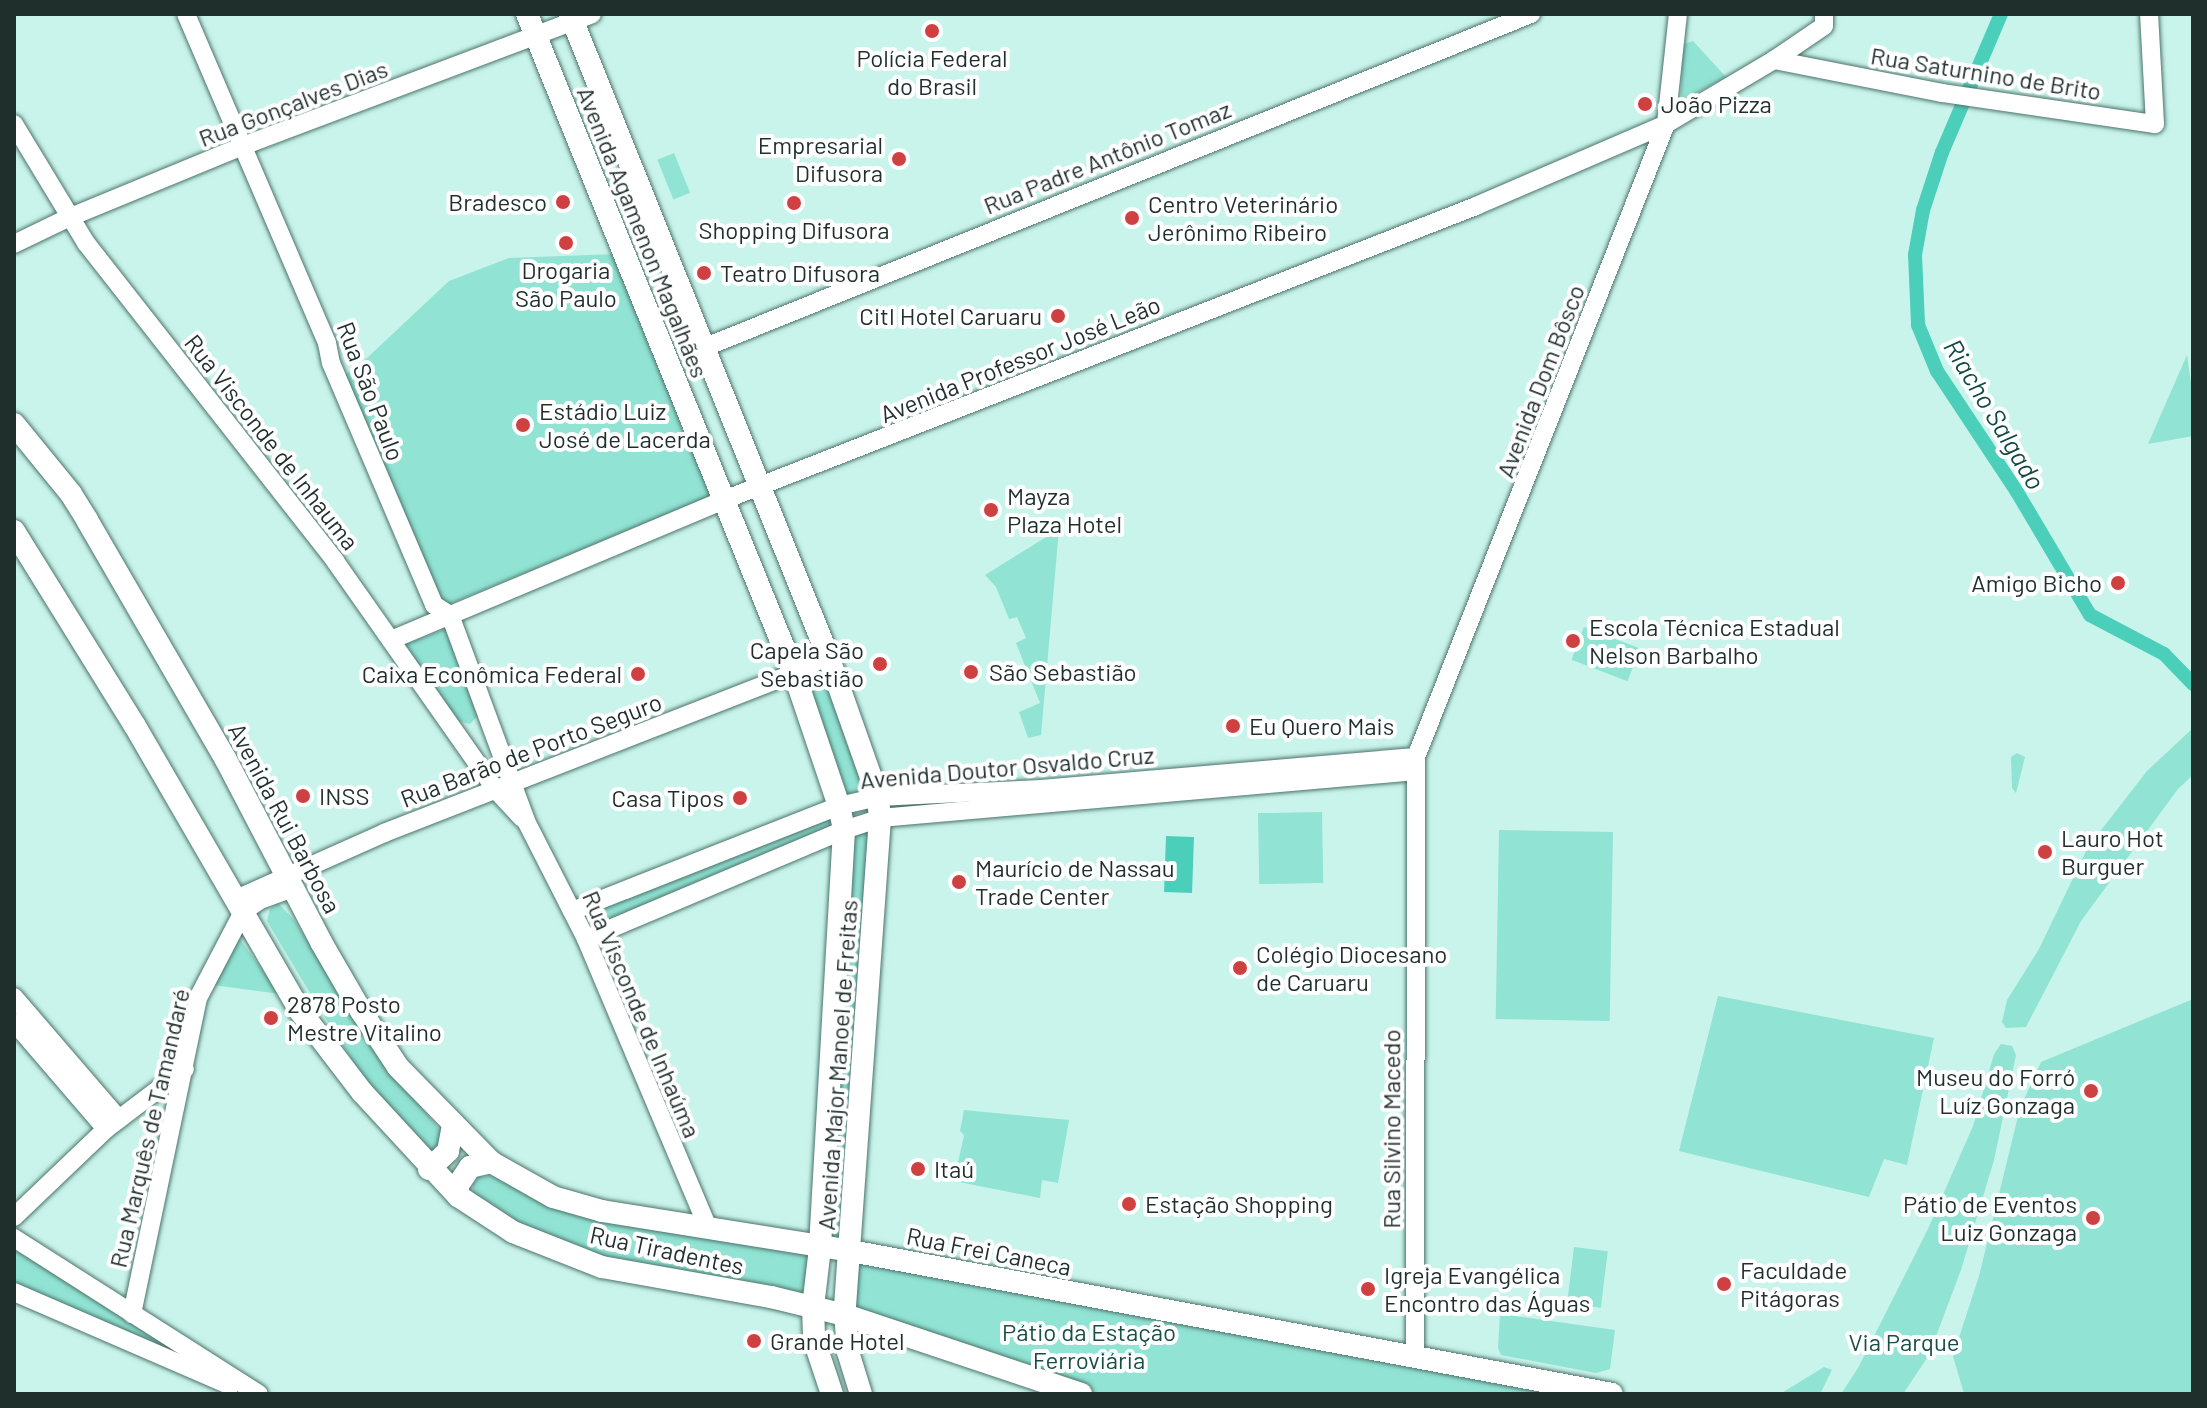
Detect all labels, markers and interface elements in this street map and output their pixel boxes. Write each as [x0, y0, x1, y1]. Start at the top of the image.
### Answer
marker: Polícia Federal do Brasil [923, 22, 941, 40]
street label: Rua Saturnino de Brito [1869, 41, 2103, 105]
place label: Polícia Federal do Brasil [857, 44, 1007, 100]
street label: Rua Gonçalves Dias [194, 54, 392, 152]
street label: Avenida Agamenon Magalhães [571, 82, 715, 382]
place label: João Pizza [1661, 90, 1772, 118]
street label: Rua Padre Antônio Tomaz [979, 94, 1235, 220]
marker: João Pizza [1636, 95, 1654, 113]
place label: Empresarial Difusora [758, 131, 883, 187]
marker: Empresarial Difusora [890, 150, 908, 168]
place label: Bradesco [448, 188, 547, 216]
place label: Centro Veterinário Jerônimo Ribeiro [1148, 190, 1338, 246]
marker: Bradesco [554, 193, 572, 211]
marker: Shopping Difusora [785, 194, 803, 212]
marker: Centro Veterinário Jerônimo Ribeiro [1123, 209, 1141, 227]
place label: Shopping Difusora [699, 216, 889, 244]
marker: Drogaria São Paulo [557, 234, 575, 252]
place label: Drogaria São Paulo [515, 256, 617, 312]
place label: Teatro Difusora [720, 259, 880, 287]
marker: Teatro Difusora [695, 264, 713, 282]
street label: Avenida Dom Bôsco [1490, 280, 1590, 482]
street label: Avenida Professor José Leão [876, 290, 1164, 428]
place label: CitI Hotel Caruaru [859, 302, 1042, 330]
marker: CitI Hotel Caruaru [1049, 307, 1067, 325]
street label: Rua São Paulo [331, 318, 411, 464]
street label: Rua Visconde de Inhauma [179, 329, 365, 555]
water label: Riacho Salgado [1938, 333, 2052, 495]
place label: Estádio Luiz José de Lacerda [539, 397, 711, 453]
marker: Estádio Luiz José de Lacerda [514, 416, 532, 434]
place label: Mayza Plaza Hotel [1007, 482, 1122, 538]
marker: Mayza Plaza Hotel [982, 501, 1000, 519]
place label: Amigo Bicho [1971, 569, 2102, 597]
marker: Amigo Bicho [2109, 574, 2127, 592]
place label: Escola Técnica Estadual Nelson Barbalho [1589, 613, 1840, 669]
marker: Escola Técnica Estadual Nelson Barbalho [1564, 632, 1582, 650]
place label: Capela São Sebastião [750, 636, 864, 692]
marker: Capela São Sebastião [871, 655, 889, 673]
place label: São Sebastião [989, 658, 1137, 686]
place label: Caixa Econômica Federal [362, 660, 622, 688]
marker: São Sebastião [960, 661, 982, 683]
marker: Caixa Econômica Federal [629, 665, 647, 683]
street label: Rua Barão de Porto Seguro [396, 687, 666, 813]
place label: Eu Quero Mais [1249, 712, 1394, 740]
marker: Eu Quero Mais [1224, 717, 1242, 735]
street label: Avenida Rui Barbosa [223, 718, 347, 918]
street label: Avenida Doutor Osvaldo Cruz [859, 740, 1155, 794]
place label: INSS [319, 782, 369, 810]
place label: Casa Tipos [612, 784, 724, 812]
marker: INSS [294, 787, 312, 805]
marker: Casa Tipos [731, 789, 749, 807]
place label: Lauro Hot Burguer [2061, 824, 2164, 880]
marker: Lauro Hot Burguer [2036, 843, 2054, 861]
place label: Maurício de Nassau Trade Center [975, 854, 1175, 910]
marker: Maurício de Nassau Trade Center [950, 873, 968, 891]
street label: Rua Visconde de Inhaúma [577, 886, 707, 1142]
street label: Avenida Major Manoel de Freitas [811, 899, 863, 1231]
place label: Colégio Diocesano de Caruaru [1256, 940, 1447, 996]
marker: Colégio Diocesano de Caruaru [1231, 959, 1249, 977]
street label: Rua Marquês de Tamandaré [103, 986, 195, 1270]
place label: 2878 Posto Mestre Vitalino [287, 990, 442, 1046]
marker: 2878 Posto Mestre Vitalino [262, 1009, 280, 1027]
street label: Rua Silvino Macedo [1377, 1029, 1405, 1229]
place label: Museu do Forró Luíz Gonzaga [1916, 1063, 2075, 1119]
marker: Museu do Forró Luíz Gonzaga [2082, 1082, 2100, 1100]
place label: Itaú [934, 1155, 974, 1183]
marker: Itaú [909, 1160, 927, 1178]
place label: Estação Shopping [1145, 1190, 1333, 1218]
place label: Pátio de Eventos Luiz Gonzaga [1903, 1190, 2077, 1246]
marker: Estação Shopping [1120, 1195, 1138, 1213]
marker: Pátio de Eventos Luiz Gonzaga [2084, 1209, 2102, 1227]
street label: Rua Tiradentes [588, 1220, 746, 1280]
street label: Rua Frei Caneca [904, 1221, 1074, 1281]
place label: Faculdade Pitágoras [1740, 1256, 1847, 1312]
place label: Igreja Evangélica Encontro das Águas [1384, 1261, 1590, 1317]
marker: Faculdade Pitágoras [1715, 1275, 1733, 1293]
marker: Igreja Evangélica Encontro das Águas [1359, 1280, 1377, 1298]
park label: Pátio da Estação Ferroviária [1002, 1318, 1176, 1374]
place label: Grande Hotel [770, 1327, 904, 1355]
park label: Via Parque [1848, 1328, 1960, 1356]
marker: Grande Hotel [745, 1332, 763, 1350]

